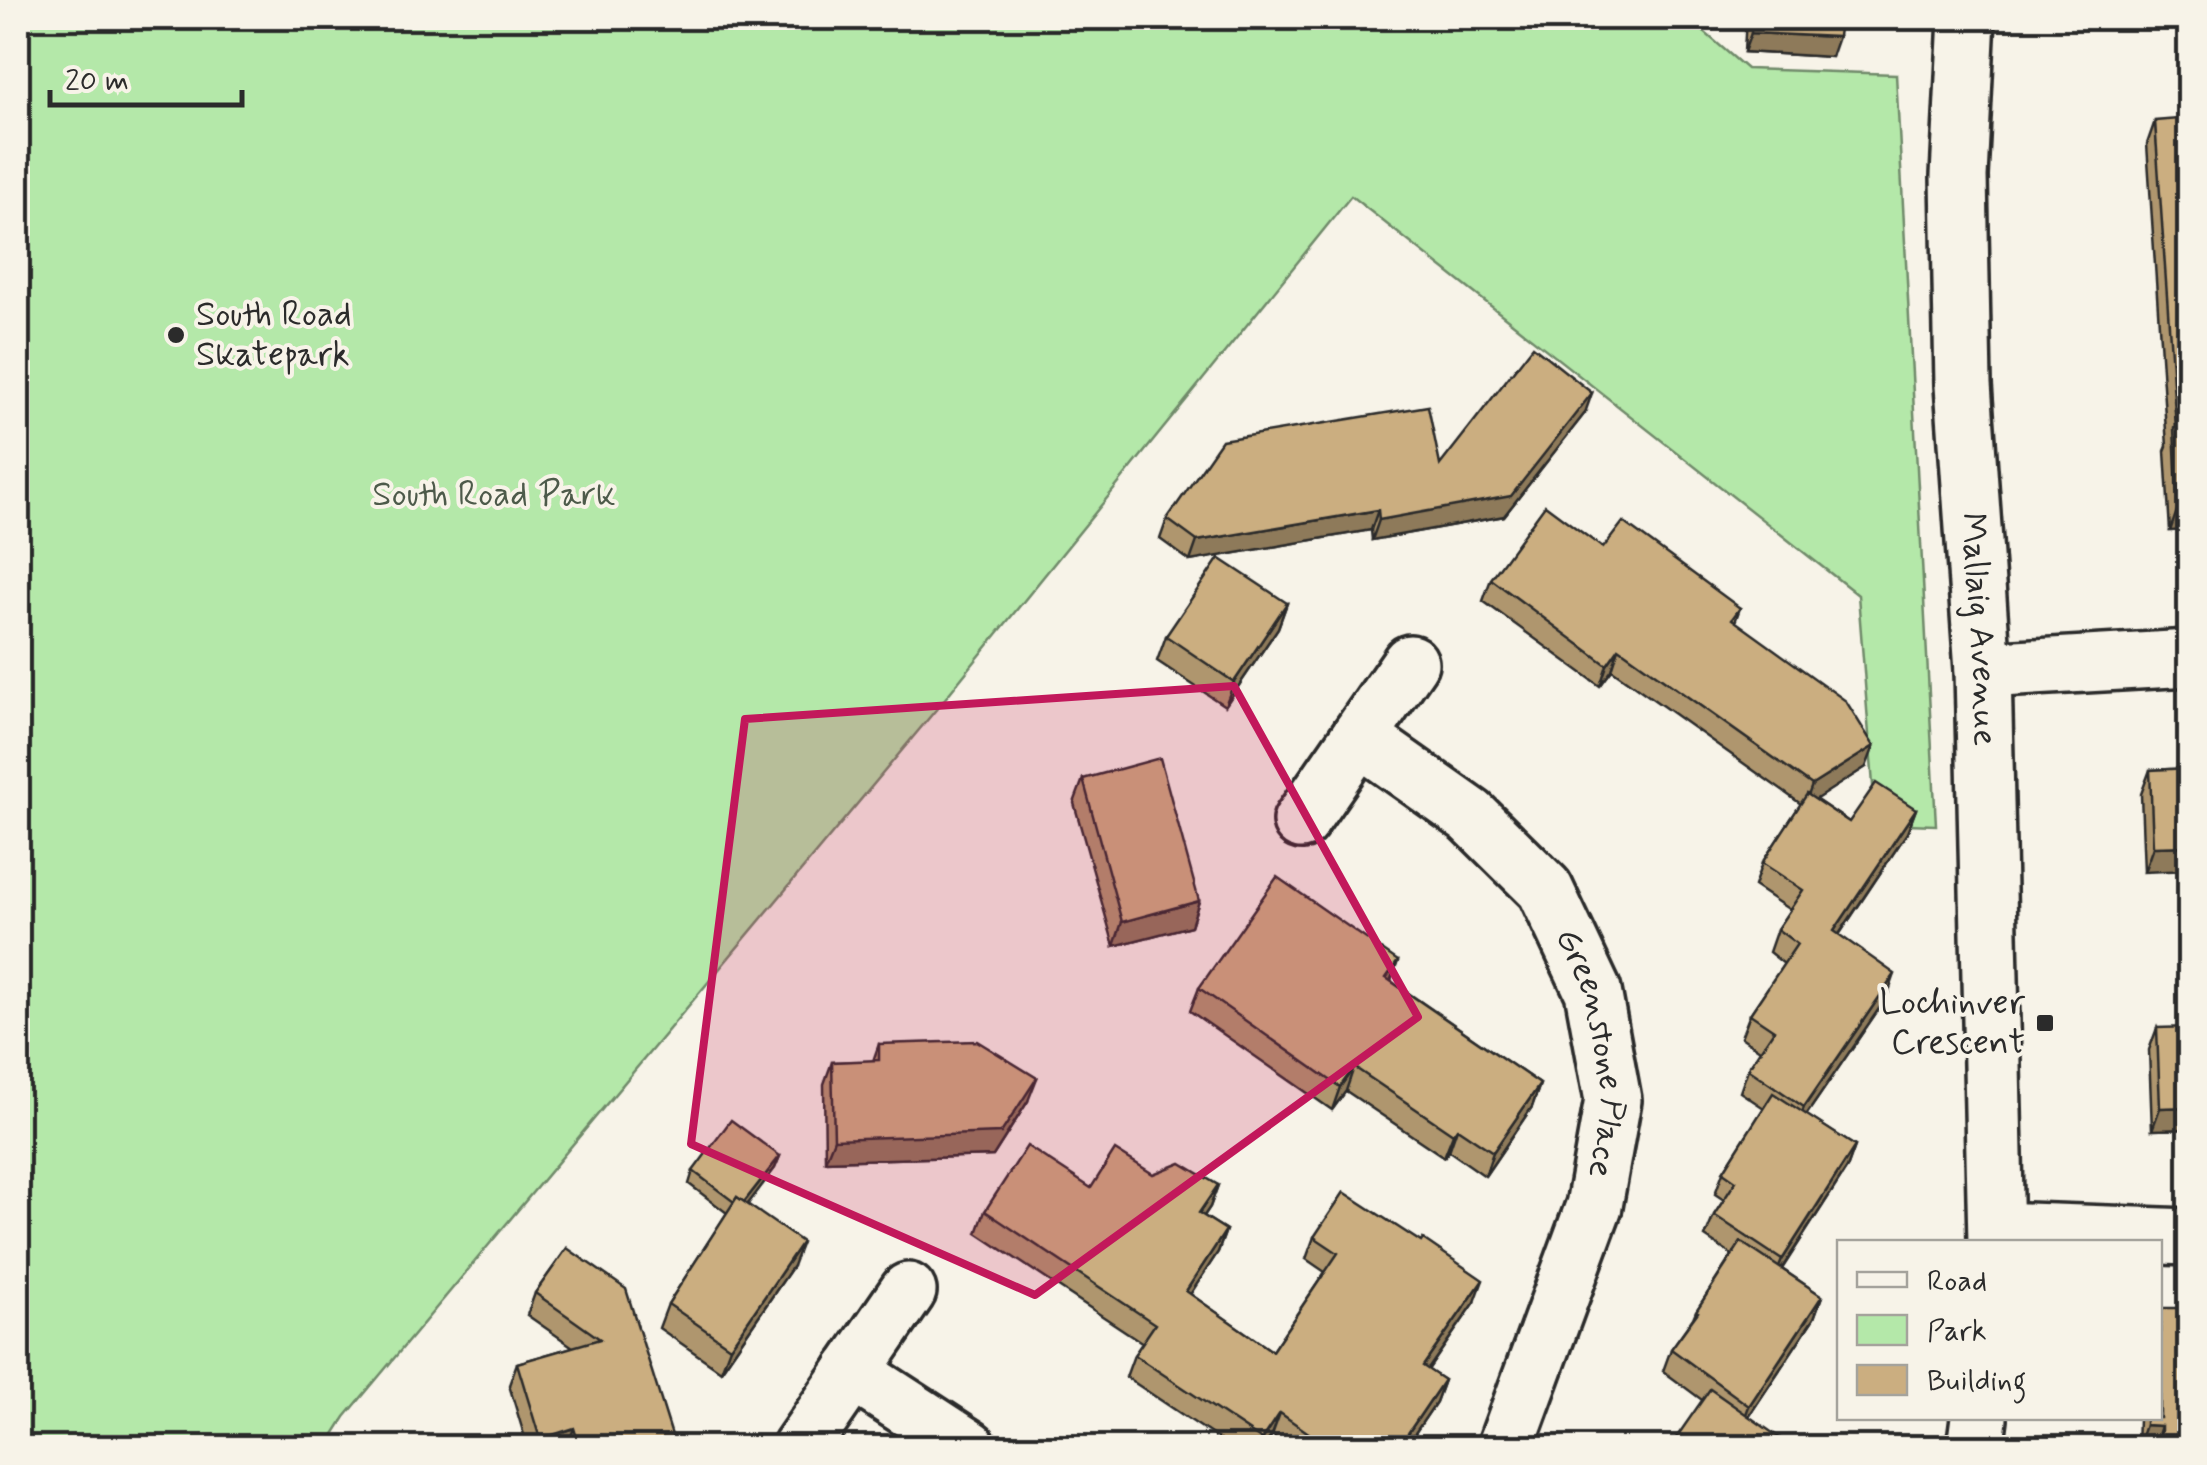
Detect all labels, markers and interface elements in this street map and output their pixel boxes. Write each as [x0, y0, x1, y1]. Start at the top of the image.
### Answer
scale bar [50, 45, 242, 107]
text: 20 m [65, 62, 129, 101]
place label: South Road Skatepark [196, 292, 352, 378]
marker: South Road Skatepark [165, 324, 187, 346]
park label: South Road Park [372, 472, 616, 518]
street label: Mallaig Avenue [1949, 511, 2008, 746]
street label: Greenstone Place [1544, 921, 1636, 1181]
place label: Lochinver Crescent [1879, 980, 2026, 1066]
marker: Lochinver Crescent [2034, 1012, 2056, 1034]
legend [1837, 1240, 2162, 1420]
text: Road [1927, 1262, 1987, 1301]
text: Park [1927, 1312, 1987, 1351]
text: Building [1927, 1362, 2026, 1404]

